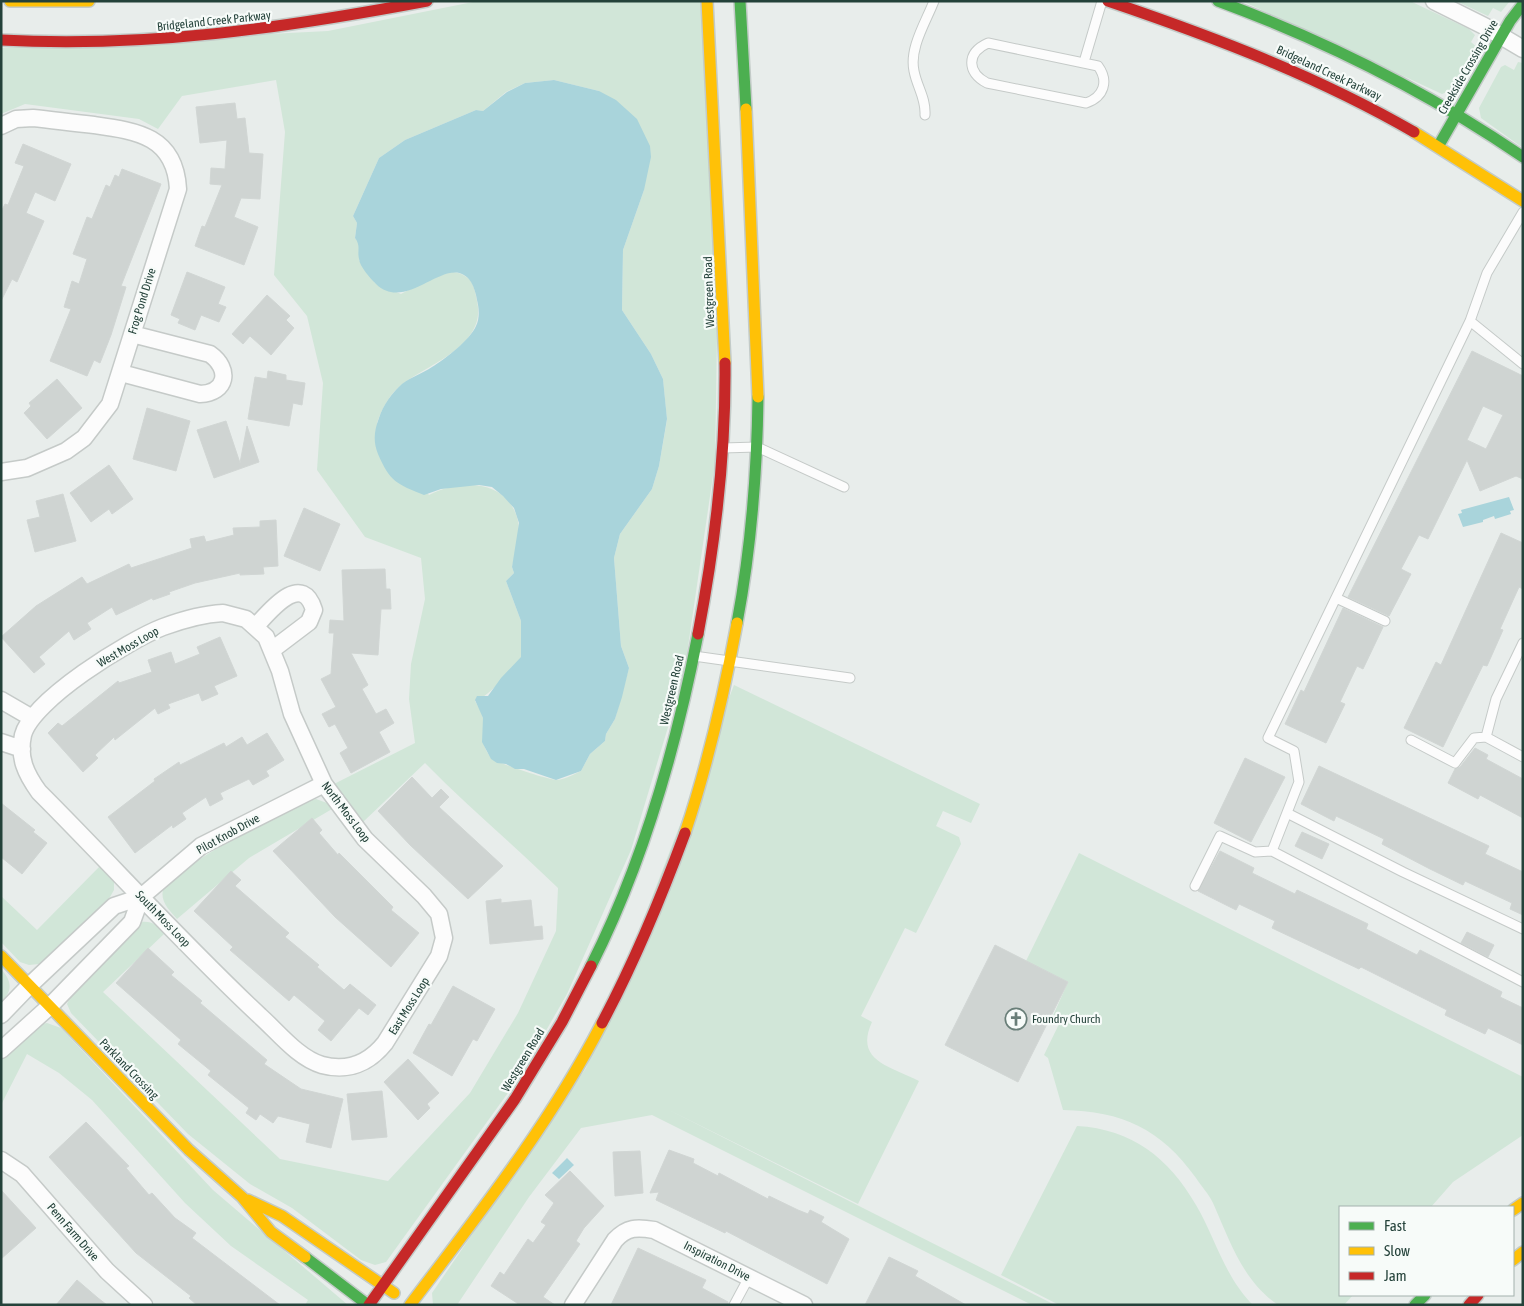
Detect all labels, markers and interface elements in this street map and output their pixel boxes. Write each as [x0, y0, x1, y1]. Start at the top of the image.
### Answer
street label: Bridgeland Creek Parkway [156, 8, 272, 34]
street label: Creekside Crossing Drive [1435, 17, 1501, 117]
street label: Bridgeland Creek Parkway [1274, 43, 1384, 104]
street label: Westgreen Road [701, 256, 717, 328]
street label: Frog Pond Drive [125, 266, 159, 336]
street label: West Moss Loop [95, 624, 161, 670]
street label: Westgreen Road [657, 654, 687, 726]
street label: North Moss Loop [319, 779, 374, 845]
street label: Pilot Knob Drive [194, 811, 262, 857]
street label: South Moss Loop [133, 888, 194, 950]
street label: East Moss Loop [386, 974, 432, 1037]
church icon: Foundry Church [1004, 1007, 1028, 1031]
place label: Foundry Church [1032, 1012, 1101, 1026]
street label: Westgreen Road [499, 1026, 547, 1094]
street label: Parkland Crossing [97, 1036, 162, 1103]
street label: Penn Farm Drive [44, 1200, 102, 1264]
legend [1339, 1206, 1514, 1296]
text: Fast [1384, 1217, 1406, 1234]
street label: Inspiration Drive [681, 1238, 753, 1284]
text: Slow [1384, 1242, 1410, 1259]
text: Jam [1384, 1267, 1407, 1284]

